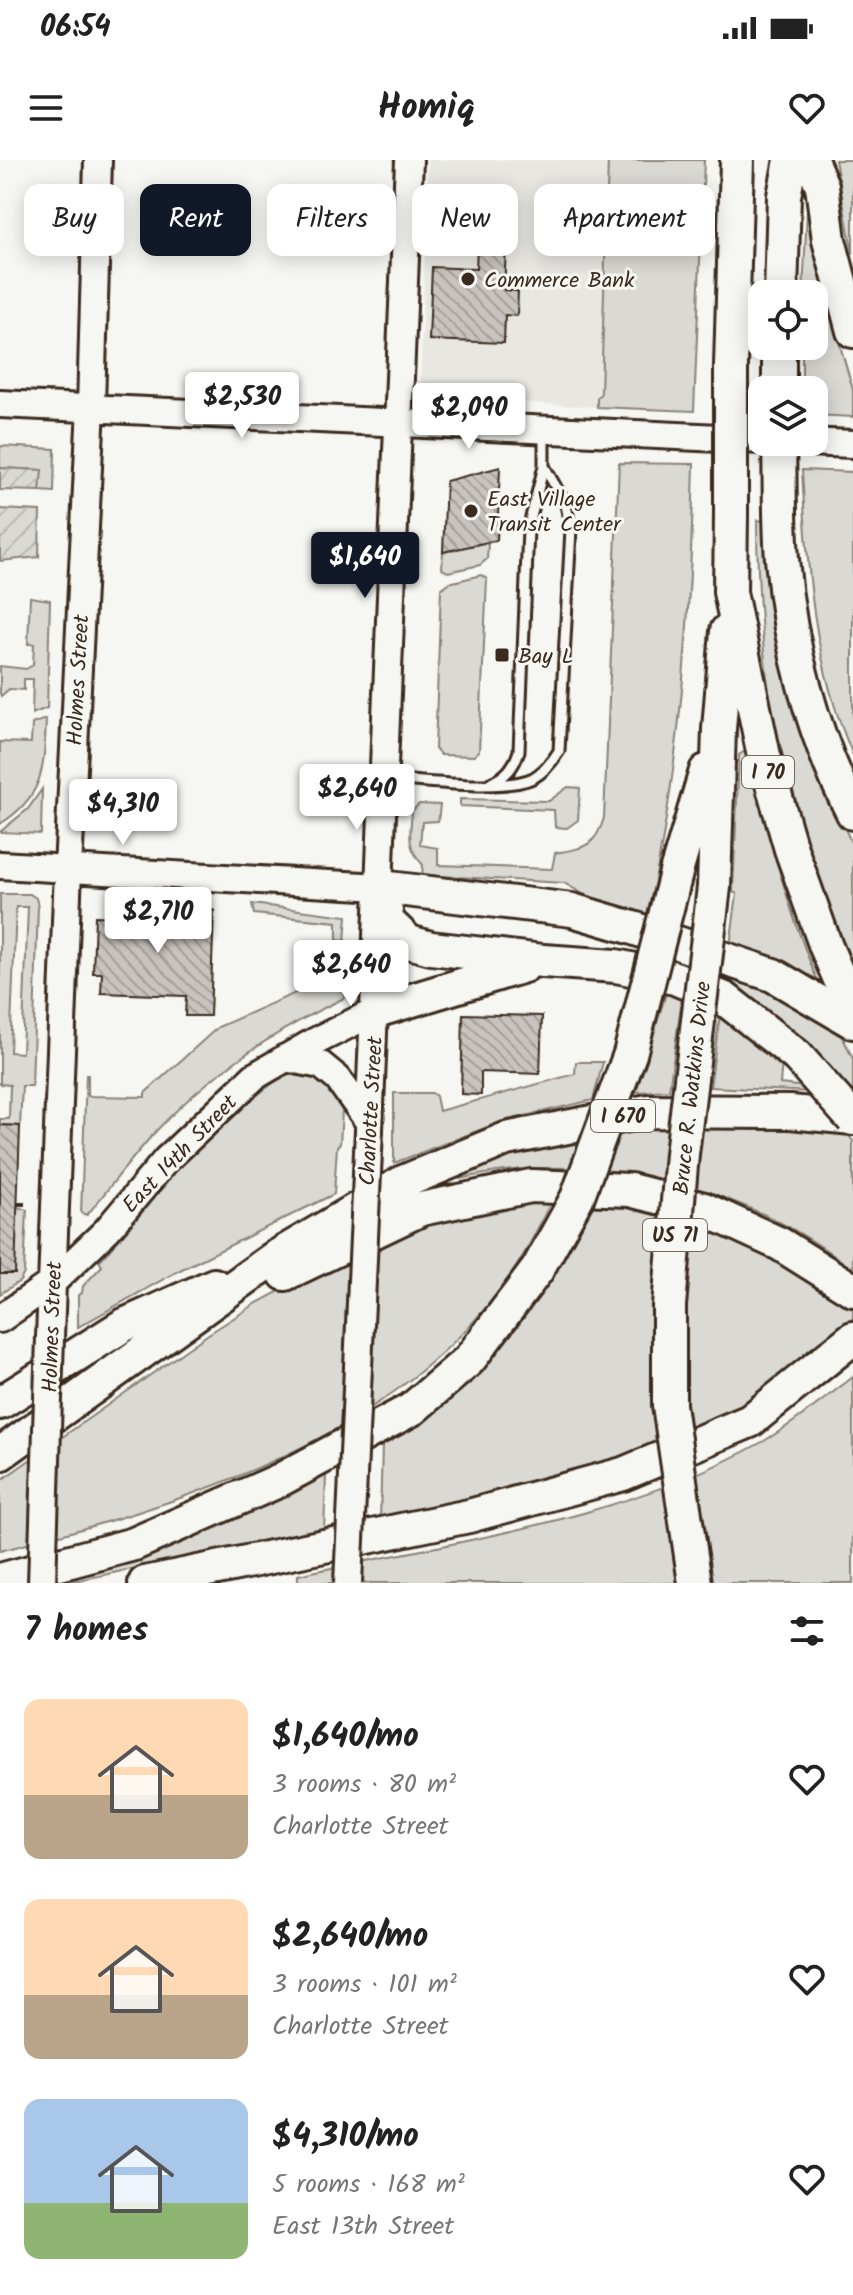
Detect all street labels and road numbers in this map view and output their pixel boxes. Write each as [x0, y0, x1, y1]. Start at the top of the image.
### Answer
street label: Holmes Street [59, 613, 100, 747]
road number: I 70 [742, 756, 794, 788]
street label: Bruce R. Watkins Drive [665, 980, 722, 1197]
street label: Charlotte Street [351, 1035, 394, 1187]
street label: East 14th Street [115, 1087, 247, 1222]
road number: I 670 [591, 1100, 655, 1132]
road number: US 71 [643, 1219, 707, 1251]
street label: Holmes Street [34, 1260, 73, 1393]

